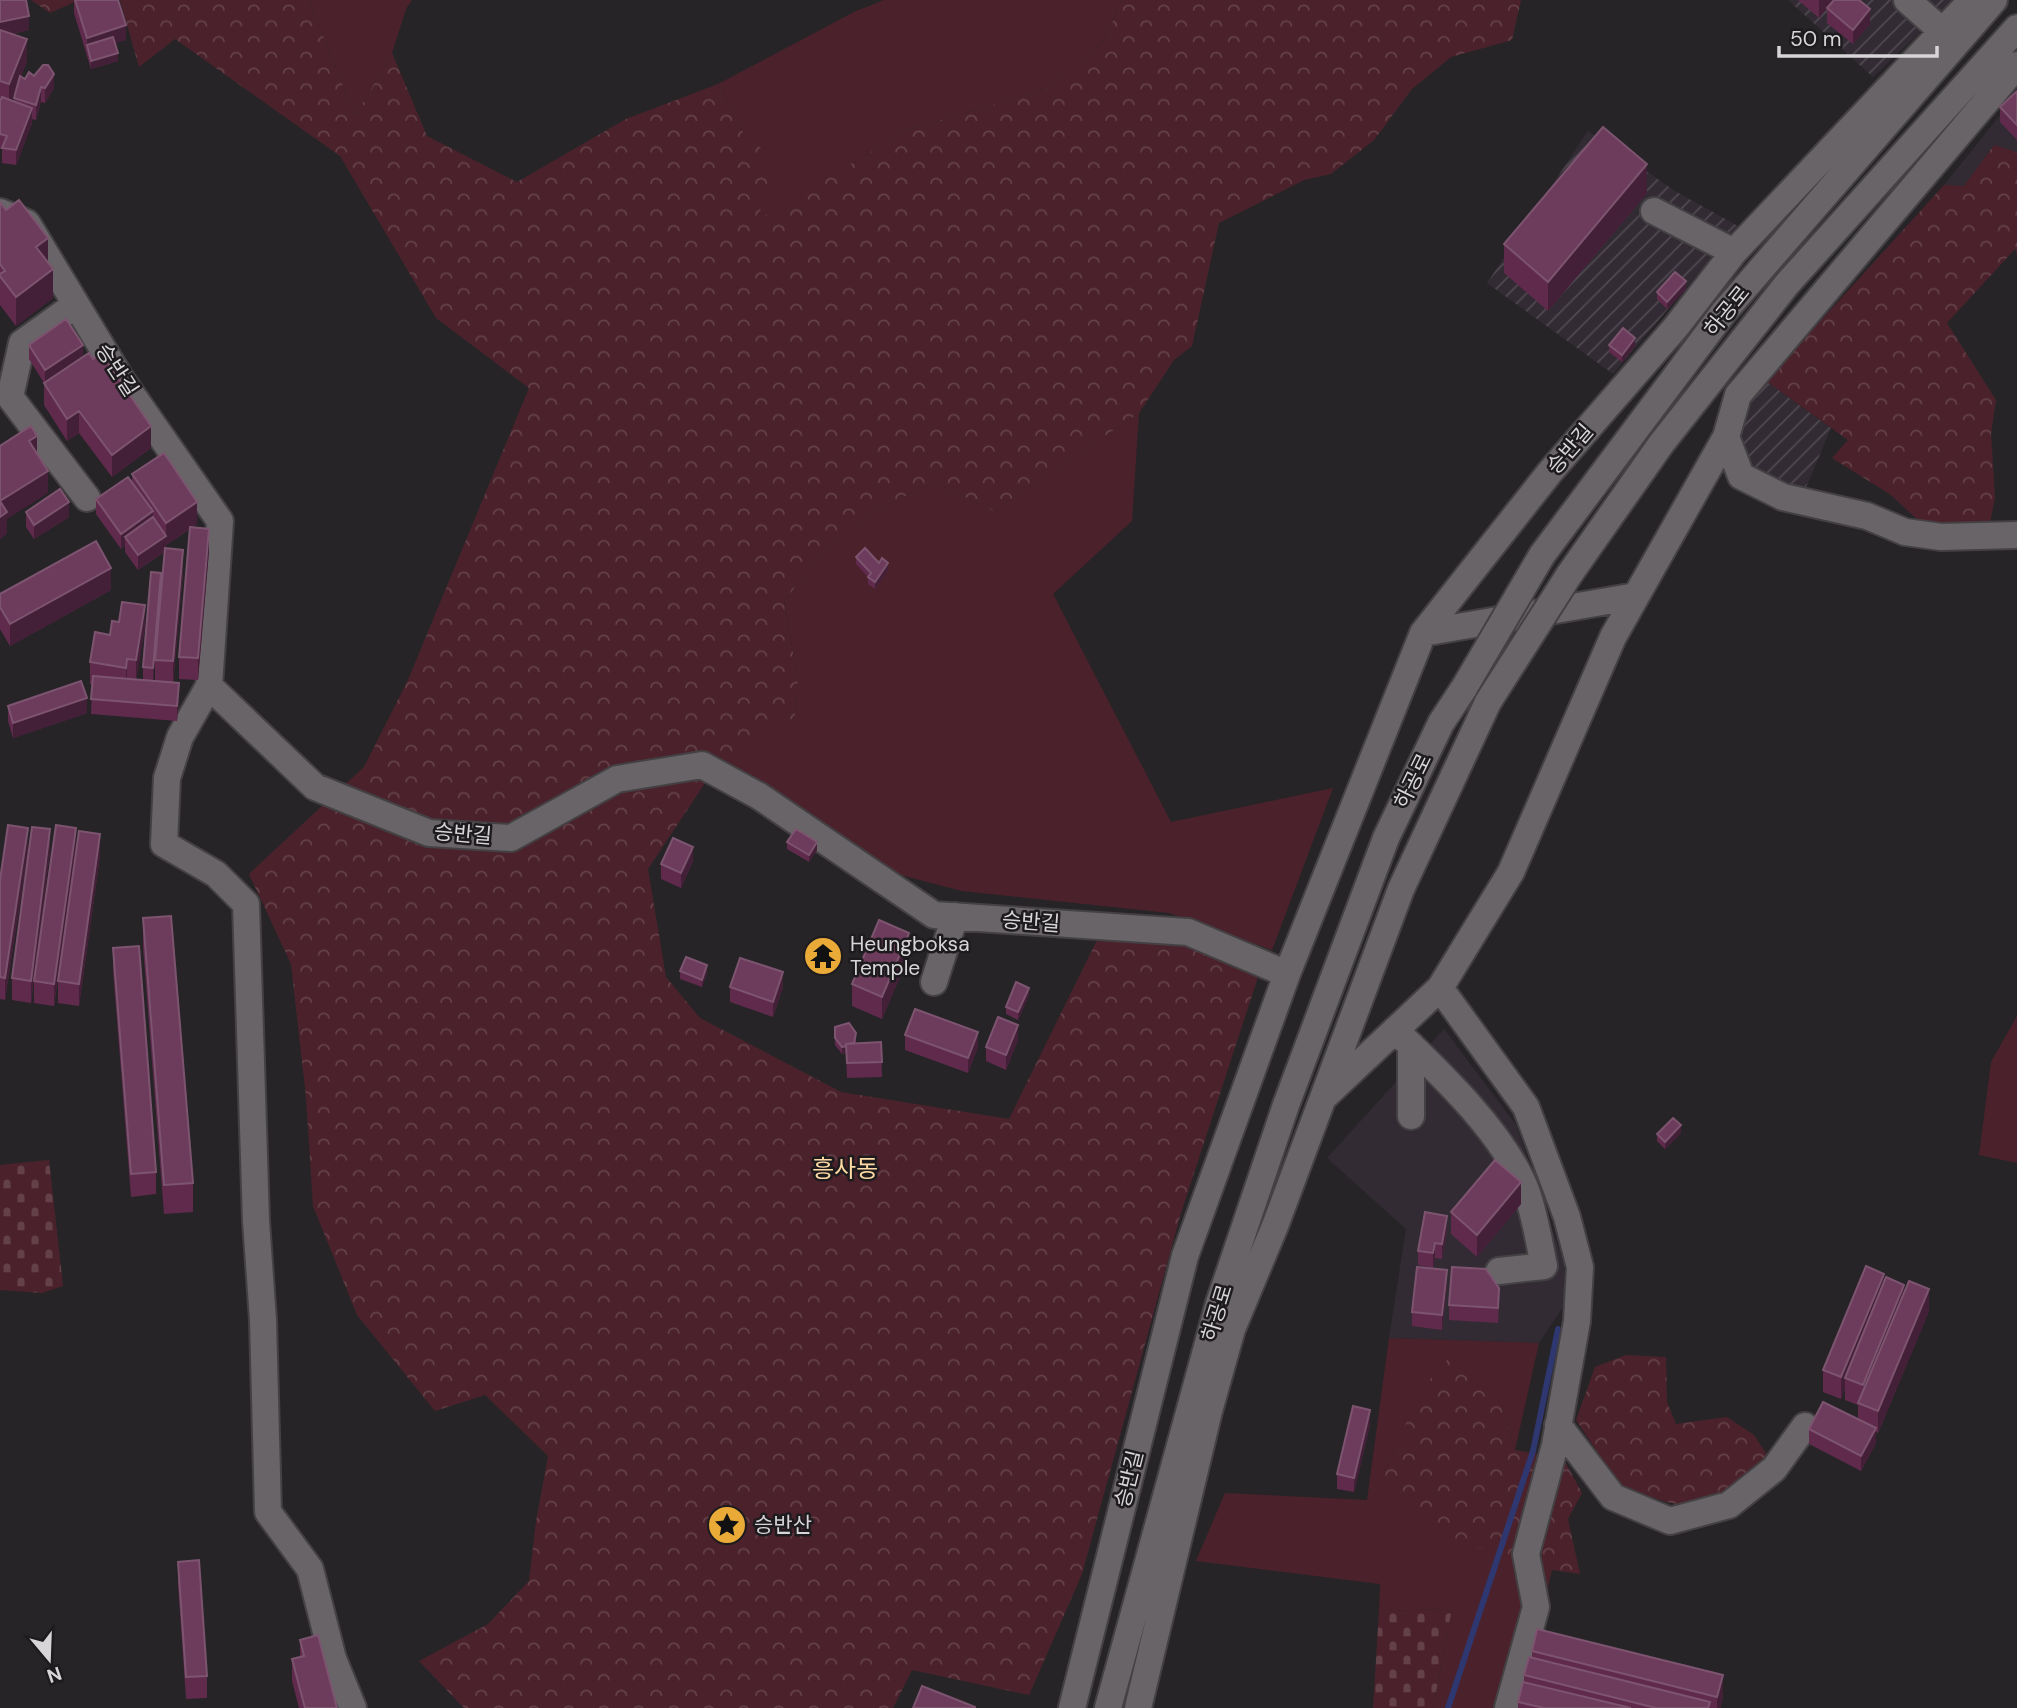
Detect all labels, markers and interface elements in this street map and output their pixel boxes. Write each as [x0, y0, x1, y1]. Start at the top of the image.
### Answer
scale bar [1779, 14, 1937, 58]
text: 50 m [1790, 25, 1841, 53]
street label: 하공로 [1698, 280, 1756, 342]
street label: 승반길 [89, 338, 145, 402]
street label: 승반길 [1540, 418, 1600, 480]
street label: 하공로 [1388, 749, 1438, 813]
street label: 승반길 [433, 818, 493, 850]
street label: 승반길 [1001, 906, 1061, 938]
place label: Heungboksa Temple [850, 930, 970, 982]
temple icon: Heungboksa Temple [802, 935, 844, 977]
district label: 흥사동 [812, 1153, 878, 1184]
street label: 하공로 [1195, 1281, 1239, 1345]
street label: 승반길 [1108, 1447, 1150, 1511]
place icon: 승반산 [706, 1504, 748, 1546]
place label: 승반산 [754, 1511, 812, 1539]
north arrow [14, 1624, 84, 1694]
text: N [44, 1661, 65, 1689]

